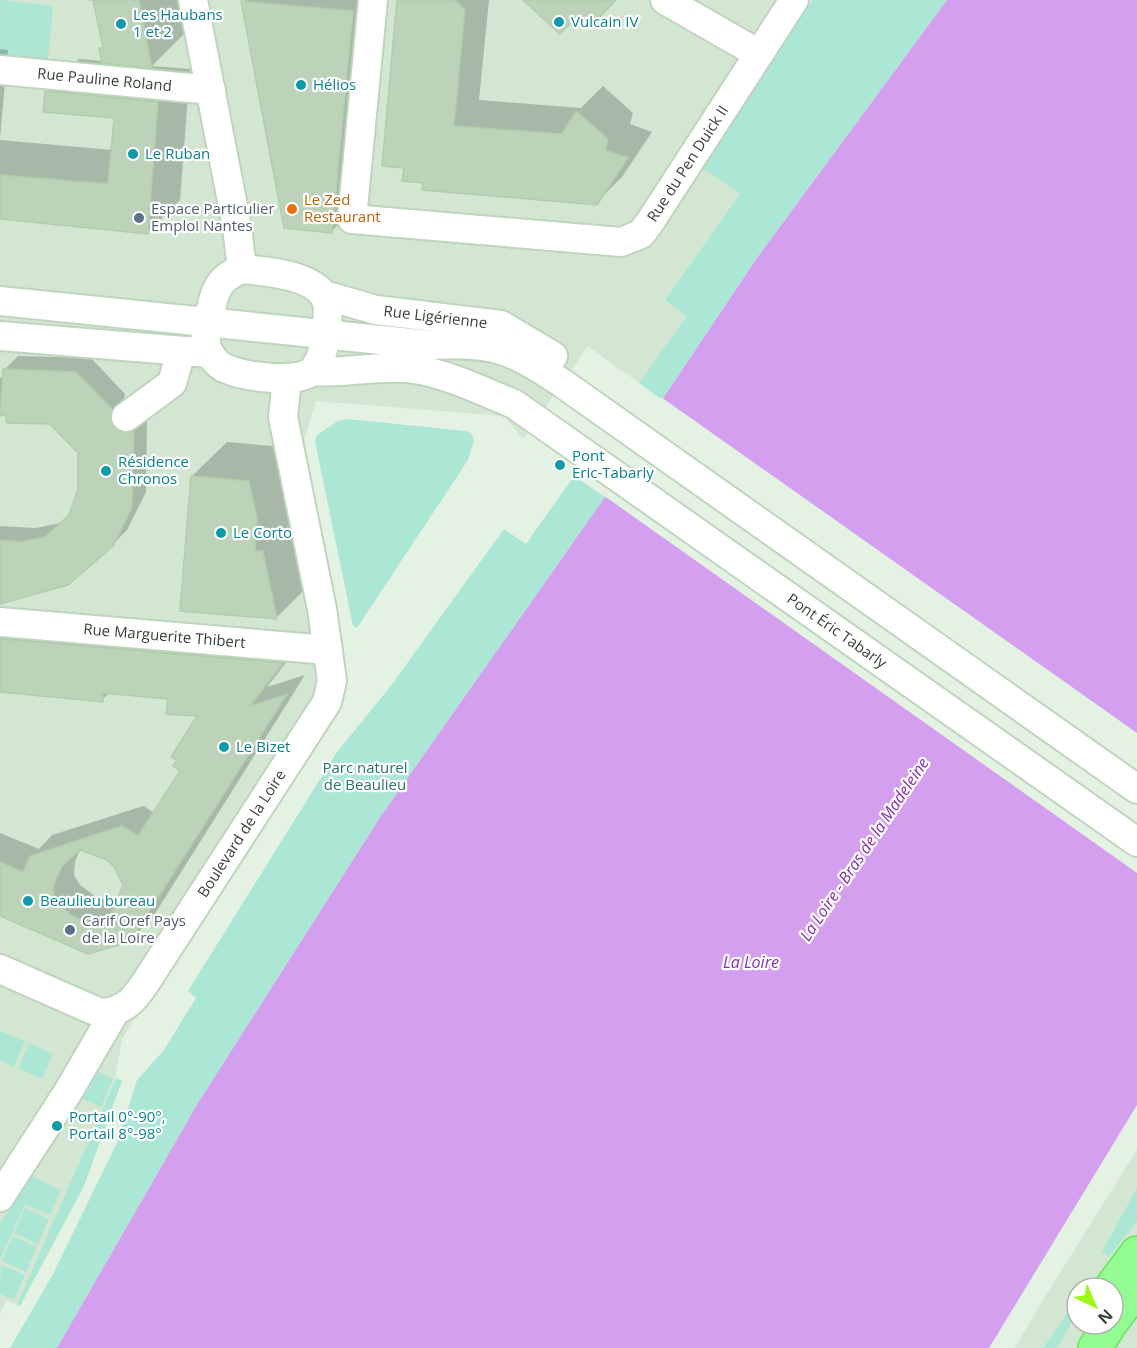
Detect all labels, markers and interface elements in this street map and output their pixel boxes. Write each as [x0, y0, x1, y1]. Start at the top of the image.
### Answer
place label: Les Haubans 1 et 2 [133, 4, 223, 41]
place label: Vulcain IV [571, 11, 639, 31]
marker: Vulcain IV [552, 15, 566, 29]
marker: Les Haubans 1 et 2 [114, 17, 128, 31]
street label: Rue Pauline Roland [36, 63, 173, 95]
place label: Hélios [313, 74, 356, 94]
marker: Hélios [294, 78, 308, 92]
street label: Rue du Pen Duick II [642, 101, 732, 225]
place label: Le Ruban [145, 143, 210, 163]
marker: Le Ruban [126, 147, 140, 161]
place label: Le Zed Restaurant [304, 189, 381, 226]
place label: Espace Particulier Emploi Nantes [151, 198, 275, 235]
marker: Le Zed Restaurant [285, 202, 299, 216]
marker: Espace Particulier Emploi Nantes [132, 211, 146, 225]
street label: Rue Ligérienne [383, 300, 489, 332]
place label: Pont Eric-Tabarly [572, 445, 654, 482]
place label: Résidence Chronos [118, 451, 189, 488]
marker: Pont Eric-Tabarly [553, 458, 567, 472]
marker: Résidence Chronos [99, 464, 113, 478]
place label: Le Corto [233, 522, 292, 542]
marker: Le Corto [214, 526, 228, 540]
street label: Pont Éric Tabarly [784, 588, 892, 672]
street label: Rue Marguerite Thibert [83, 618, 246, 652]
place label: Le Bizet [236, 736, 290, 756]
marker: Le Bizet [217, 740, 231, 754]
water label: La Loire - Bras de la Madeleine [794, 753, 934, 945]
park label: Parc naturel de Beaulieu [323, 757, 408, 794]
street label: Boulevard de la Loire [192, 766, 290, 901]
place label: Beaulieu bureau [40, 890, 155, 910]
marker: Beaulieu bureau [21, 894, 35, 908]
place label: Carif Oref Pays de la Loire [82, 910, 186, 947]
marker: Carif Oref Pays de la Loire [63, 923, 77, 937]
water label: La Loire [723, 951, 779, 973]
place label: Portail 0°-90°, Portail 8°-98° [69, 1106, 166, 1143]
marker: Portail 0°-90°, Portail 8°-98° [50, 1119, 64, 1133]
north arrow [1065, 1276, 1125, 1336]
text: N [1093, 1304, 1118, 1329]

